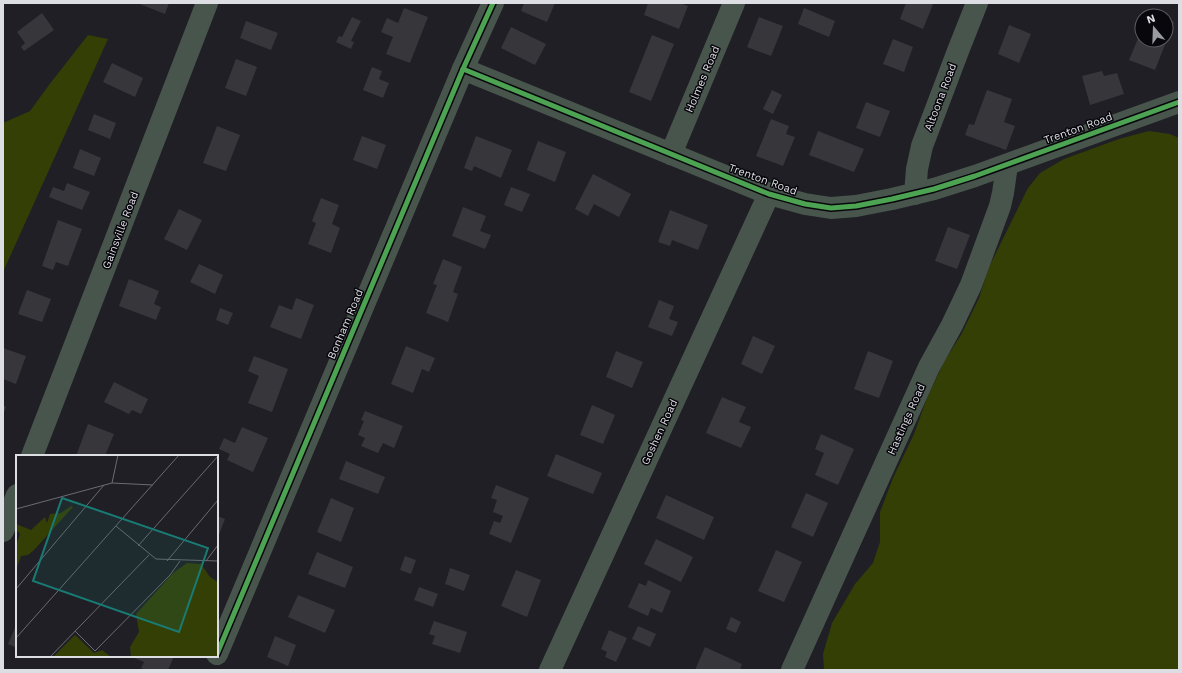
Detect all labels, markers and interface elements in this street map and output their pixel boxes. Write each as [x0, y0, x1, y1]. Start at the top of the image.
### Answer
north arrow [1134, 8, 1174, 48]
text: N [1145, 12, 1157, 26]
street label: Holmes Road [683, 44, 722, 114]
street label: Altoona Road [922, 61, 959, 133]
street label: Trenton Road [1042, 110, 1114, 147]
street label: Trenton Road [727, 161, 799, 198]
street label: Gainsville Road [100, 190, 141, 271]
street label: Bonham Road [325, 287, 366, 361]
street label: Hastings Road [885, 382, 928, 457]
street label: Goshen Road [639, 397, 680, 467]
inset map [16, 455, 218, 657]

